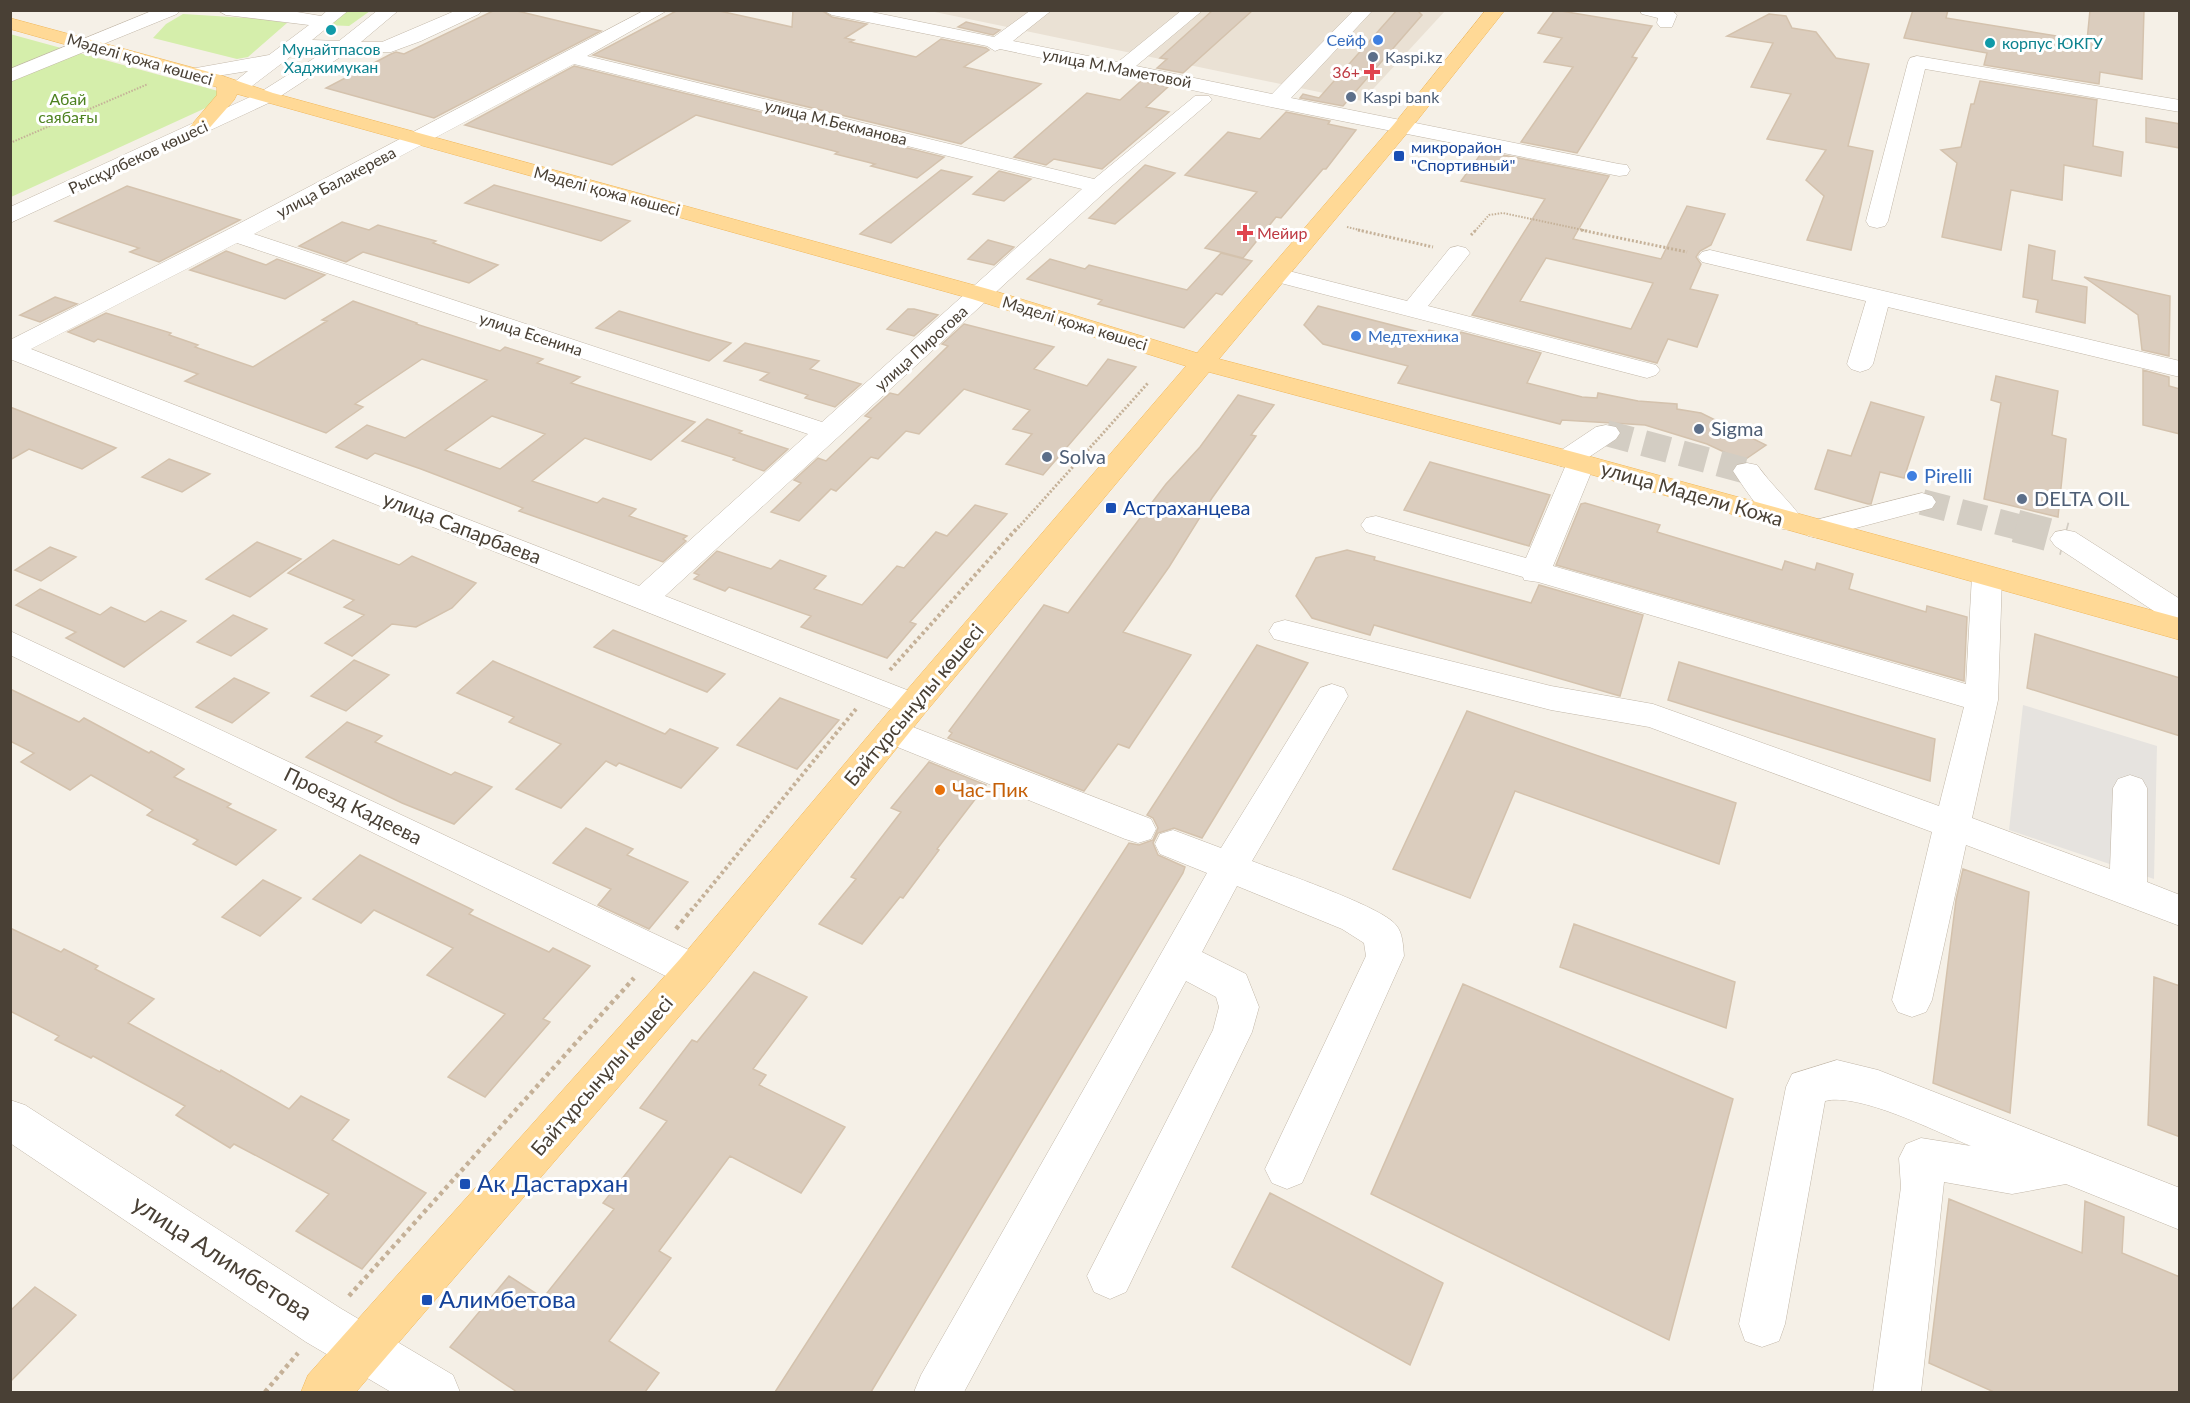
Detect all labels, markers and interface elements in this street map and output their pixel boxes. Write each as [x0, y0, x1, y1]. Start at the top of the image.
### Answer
marker: Мунайтпасов Хаджимукан [324, 23, 338, 37]
street label: Мәделі қожа көшесі [65, 29, 215, 88]
place label: Сейф [1327, 30, 1366, 49]
marker: Сейф [1371, 33, 1385, 47]
place label: корпус ЮКГУ [2002, 33, 2104, 52]
marker: корпус ЮКГУ [1983, 36, 1997, 50]
place label: Мунайтпасов Хаджимукан [282, 39, 380, 76]
street label: улица М.Маметовой [1041, 44, 1193, 91]
place label: Kaspi.kz [1385, 47, 1442, 66]
marker: Kaspi.kz [1366, 50, 1380, 64]
place label: 36+ [1332, 62, 1360, 81]
marker: 36+ [1365, 65, 1379, 79]
place label: Kaspi bank [1363, 87, 1440, 106]
park label: Абай саябағы [38, 89, 98, 126]
marker: Kaspi bank [1344, 90, 1358, 104]
street label: улица М.Бекманова [763, 95, 909, 148]
street label: Рысқұлбеков көшесі [65, 116, 211, 197]
place label: микрорайон "Спортивный" [1411, 137, 1515, 174]
street label: улица Балакерева [273, 142, 399, 221]
marker: микрорайон "Спортивный" [1392, 149, 1406, 163]
street label: Мәделі қожа көшесі [532, 162, 682, 219]
place label: Мейир [1257, 223, 1307, 242]
marker: Мейир [1238, 226, 1252, 240]
street label: Мәделі қожа көшесі [1000, 291, 1150, 354]
street label: улица Пирогова [871, 301, 971, 394]
street label: улица Есенина [477, 308, 585, 359]
place label: Медтехника [1368, 326, 1459, 345]
marker: Медтехника [1349, 329, 1363, 343]
place label: Sigma [1711, 416, 1763, 440]
marker: Sigma [1692, 422, 1706, 436]
place label: Solva [1059, 444, 1106, 468]
marker: Solva [1040, 450, 1054, 464]
street label: улица Мадели Кожа [1598, 456, 1786, 531]
place label: Pirelli [1924, 463, 1972, 487]
marker: Pirelli [1905, 469, 1919, 483]
street label: улица Сапарбаева [380, 486, 545, 568]
place label: DELTA OIL [2034, 486, 2129, 510]
marker: DELTA OIL [2015, 492, 2029, 506]
place label: Астраханцева [1123, 495, 1251, 519]
marker: Астраханцева [1104, 501, 1118, 515]
street label: Байтұрсынұлы көшесі [838, 619, 988, 790]
street label: Проезд Кадеева [281, 761, 426, 849]
place label: Час-Пик [952, 777, 1029, 801]
marker: Час-Пик [933, 783, 947, 797]
street label: Байтұрсынұлы көшесі [525, 990, 677, 1160]
place label: Ак Дастархан [477, 1168, 628, 1197]
marker: Ак Дастархан [458, 1177, 472, 1191]
street label: улица Алимбетова [127, 1188, 318, 1326]
place label: Алимбетова [439, 1284, 576, 1313]
marker: Алимбетова [420, 1293, 434, 1307]

